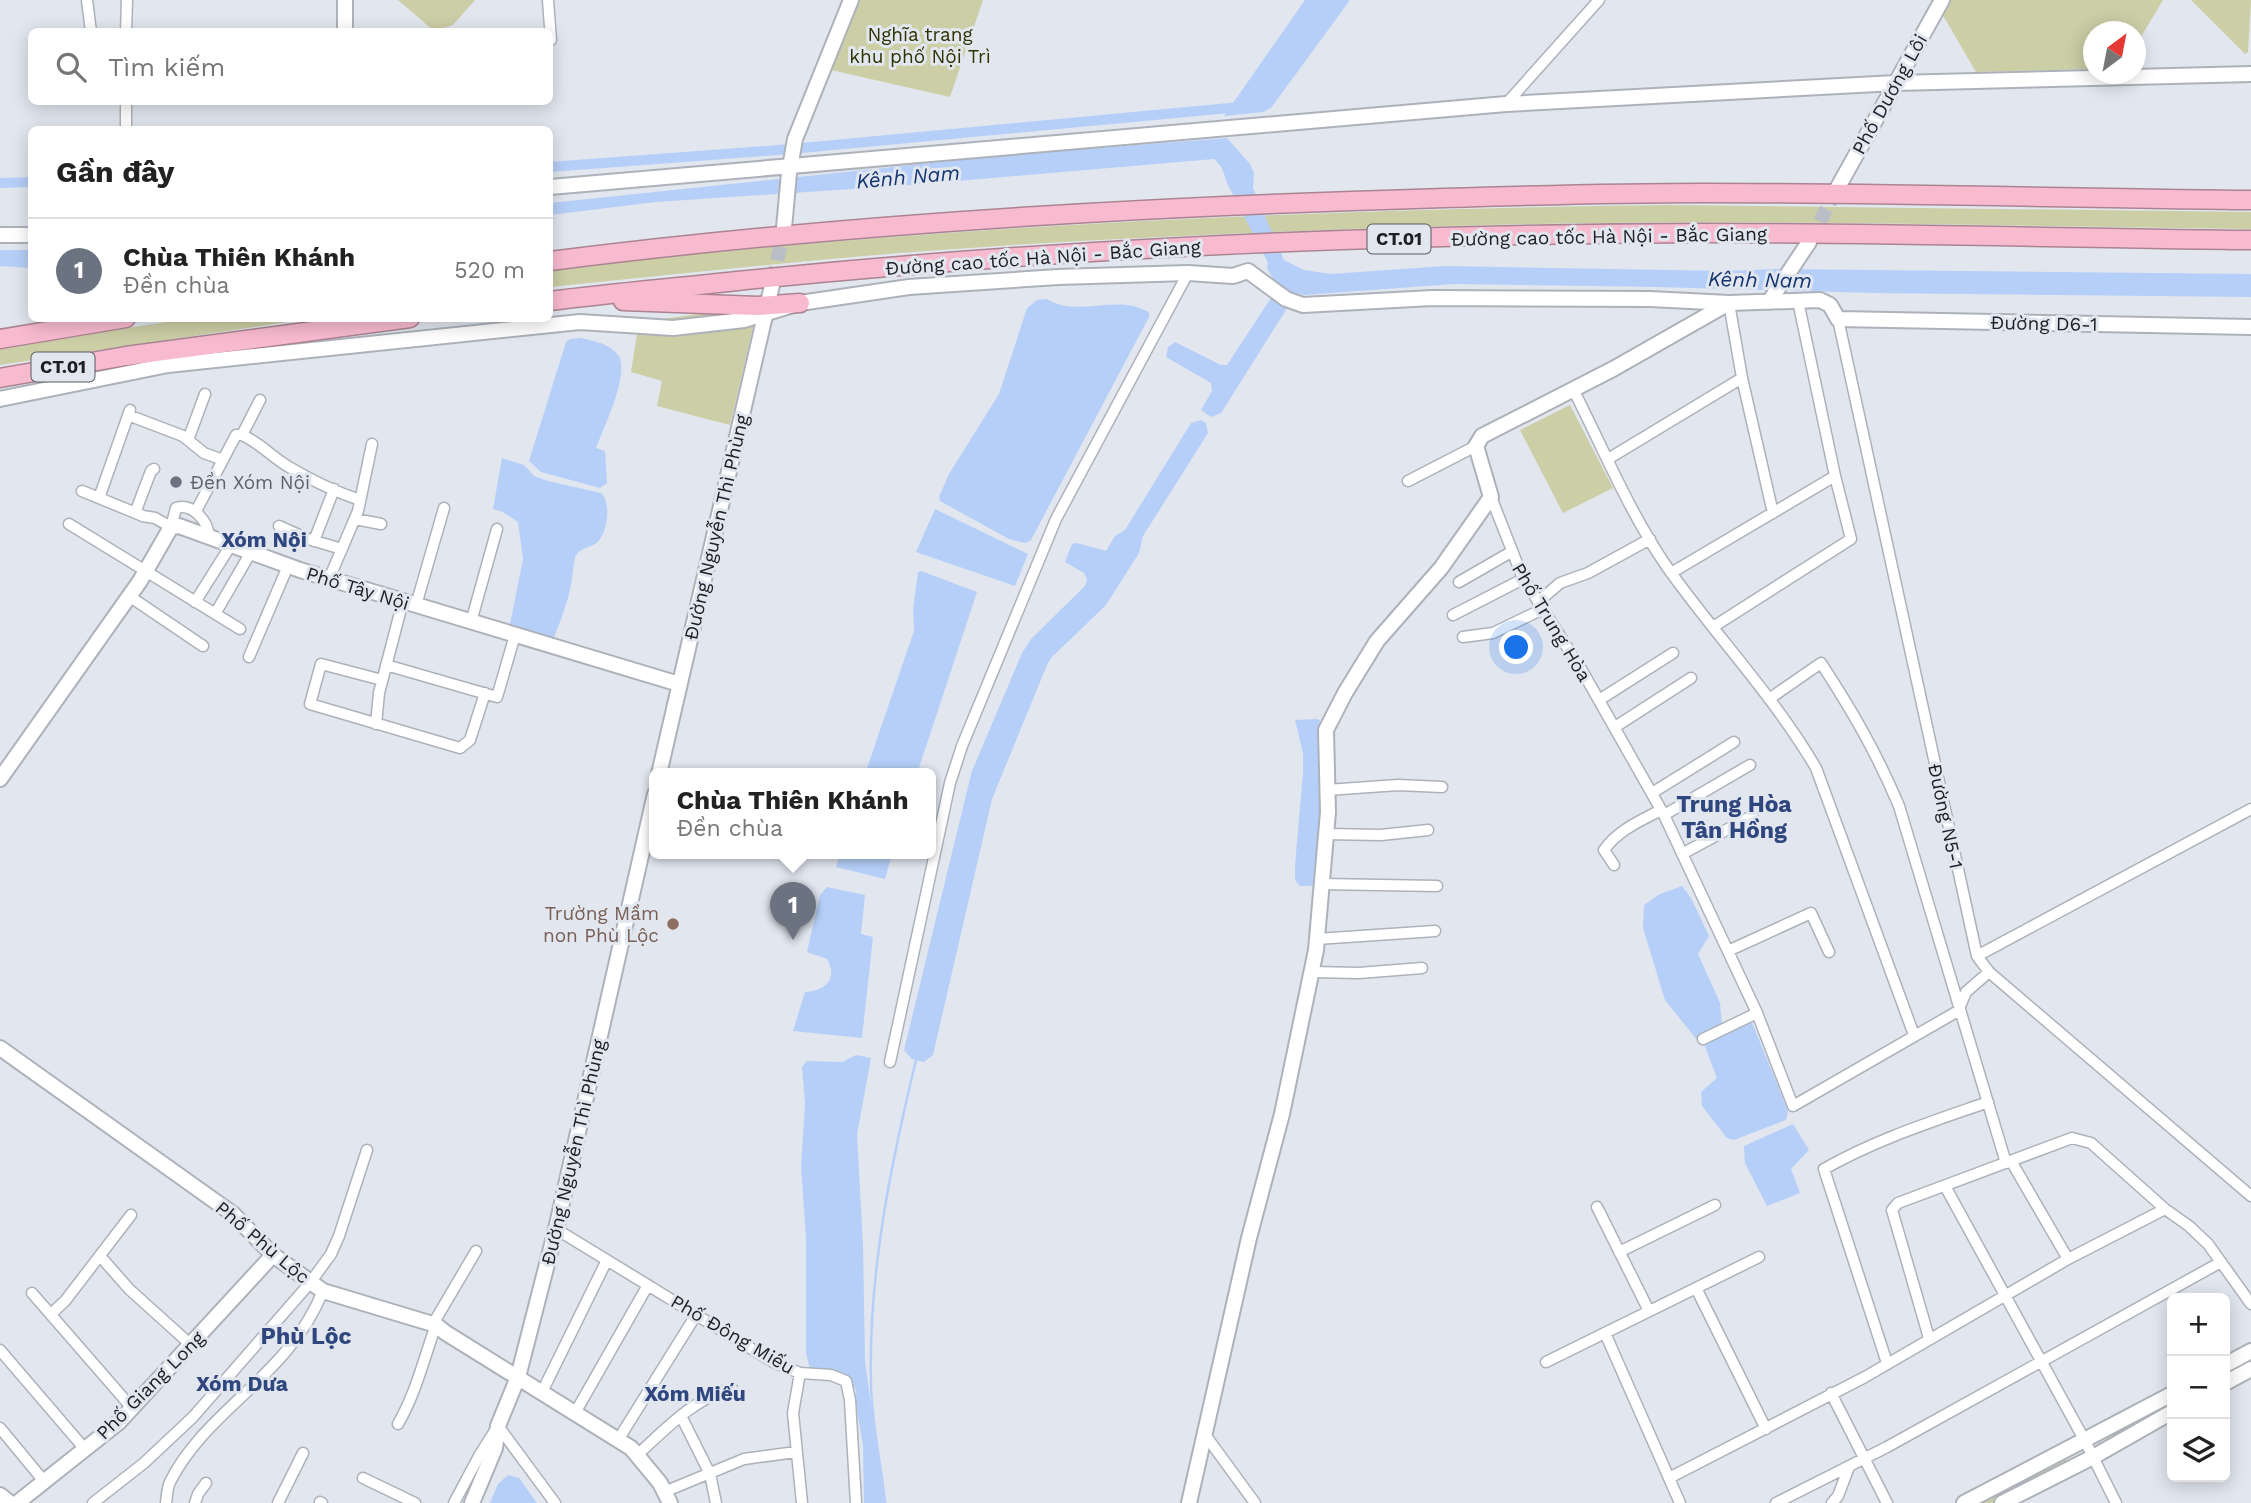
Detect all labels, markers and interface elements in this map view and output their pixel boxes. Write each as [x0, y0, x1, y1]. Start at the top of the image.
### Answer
north arrow [2083, 21, 2146, 84]
park label: Nghĩa trang khu phố Nội Trì [849, 23, 991, 68]
search box [28, 28, 553, 105]
street label: Phố Dương Lôi [1847, 30, 1932, 158]
icon: search [52, 48, 90, 86]
text: Tìm kiếm [108, 52, 225, 82]
text: Gần đây [56, 154, 174, 189]
water label: Kênh Nam [855, 160, 961, 193]
street label: Đường cao tốc Hà Nội - Bắc Giang [1451, 222, 1768, 251]
road number: CT.01 [1368, 225, 1430, 254]
street label: Đường cao tốc Hà Nội - Bắc Giang [885, 235, 1202, 280]
text: Chùa Thiên Khánh [123, 242, 355, 272]
text: 1 [74, 257, 84, 284]
text: 520 m [454, 257, 525, 284]
water label: Kênh Nam [1708, 266, 1812, 293]
text: Đền chùa [123, 272, 230, 299]
street label: Đường D6-1 [1990, 311, 2098, 336]
road number: CT.01 [32, 352, 94, 382]
street label: Đường Nguyễn Thì Phùng [679, 411, 754, 642]
place label: Đền Xóm Nội [190, 471, 310, 494]
marker: Đền Xóm Nội [168, 474, 184, 490]
district label: Xóm Nội [221, 527, 307, 552]
street label: Phố Trung Hòa [1507, 559, 1596, 686]
street label: Phố Tây Nội [304, 562, 412, 615]
your location [1499, 630, 1533, 664]
street label: Đường N5-1 [1923, 761, 1968, 871]
popup [649, 768, 936, 859]
text: Chùa Thiên Khánh [676, 785, 909, 815]
district label: Trung Hòa Tân Hồng [1676, 791, 1792, 844]
text: Đền chùa [676, 815, 783, 842]
pin: 1 [770, 882, 816, 940]
place label: Trường Mầm non Phù Lộc [543, 902, 659, 947]
marker: Trường Mầm non Phù Lộc [665, 916, 681, 932]
street label: Đường Nguyễn Thì Phùng [536, 1036, 611, 1267]
street label: Phố Phù Lộc [211, 1196, 314, 1288]
street label: Phố Đông Miếu [667, 1290, 799, 1379]
map controls [2167, 1293, 2230, 1482]
button: + [2167, 1293, 2230, 1356]
district label: Phù Lộc [261, 1323, 351, 1350]
street label: Phố Giang Long [91, 1326, 210, 1444]
button: − [2167, 1356, 2230, 1419]
district label: Xóm Dưa [196, 1371, 289, 1396]
district label: Xóm Miếu [644, 1381, 746, 1406]
button: layers [2167, 1419, 2230, 1482]

